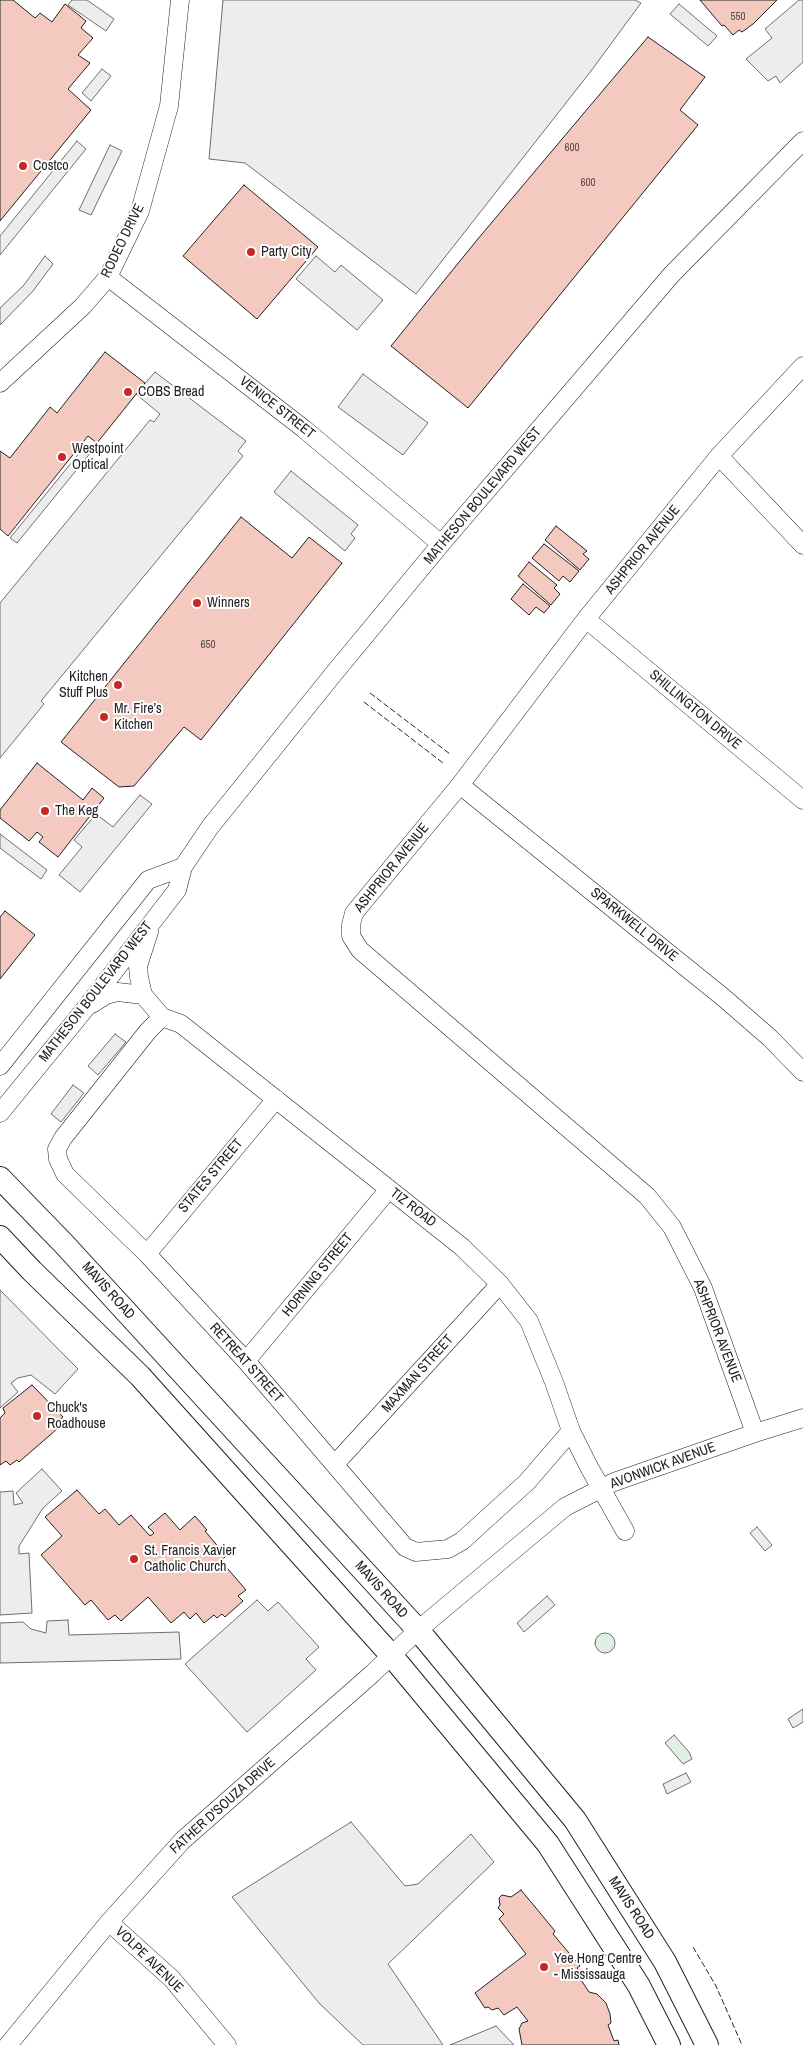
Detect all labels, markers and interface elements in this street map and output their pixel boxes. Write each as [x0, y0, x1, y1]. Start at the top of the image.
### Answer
house number: 550 [730, 10, 746, 24]
house number: 600 [564, 141, 580, 155]
place label: Costco [33, 158, 69, 174]
marker: Costco [17, 160, 29, 172]
house number: 600 [580, 176, 596, 190]
street label: RODEO DRIVE [98, 201, 148, 281]
place label: Party City [261, 244, 311, 260]
marker: Party City [245, 246, 257, 258]
street label: VENICE STREET [236, 373, 318, 443]
place label: COBS Bread [138, 384, 204, 400]
marker: COBS Bread [122, 386, 134, 398]
street label: MATHESON BOULEVARD WEST [421, 424, 545, 568]
place label: Westpoint Optical [72, 441, 123, 474]
marker: Westpoint Optical [56, 451, 68, 463]
street label: ASHPRIOR AVENUE [602, 502, 684, 598]
place label: Winners [207, 595, 250, 611]
marker: Winners [191, 597, 203, 609]
house number: 650 [200, 638, 216, 652]
street label: SHILLINGTON DRIVE [646, 667, 744, 753]
place label: Kitchen Stuff Plus [59, 669, 108, 702]
marker: Kitchen Stuff Plus [112, 679, 124, 691]
place label: Mr. Fire’s Kitchen [114, 701, 162, 734]
marker: Mr. Fire’s Kitchen [98, 711, 110, 723]
place label: The Keg [55, 803, 98, 819]
marker: The Keg [39, 805, 51, 817]
street label: ASHPRIOR AVENUE [351, 820, 433, 916]
street label: SPARKWELL DRIVE [587, 885, 681, 965]
street label: MATHESON BOULEVARD WEST [36, 918, 156, 1066]
street label: STATES STREET [175, 1136, 247, 1216]
street label: TIZ ROAD [387, 1185, 439, 1231]
street label: HORNING STREET [279, 1230, 357, 1320]
street label: MAVIS ROAD [78, 1259, 138, 1323]
street label: ASHPRIOR AVENUE [690, 1277, 744, 1385]
street label: RETREAT STREET [206, 1320, 286, 1406]
street label: MAXMAN STREET [379, 1332, 457, 1416]
place label: Chuck's Roadhouse [47, 1400, 106, 1432]
marker: Chuck's Roadhouse [31, 1410, 43, 1422]
street label: AVONWICK AVENUE [608, 1439, 718, 1493]
place label: St. Francis Xavier Catholic Church [144, 1543, 236, 1575]
marker: St. Francis Xavier Catholic Church [128, 1553, 140, 1565]
street label: MAVIS ROAD [351, 1558, 411, 1622]
street label: FATHER D'SOUZA DRIVE [167, 1754, 279, 1858]
street label: MAVIS ROAD [605, 1874, 657, 1942]
street label: VOLPE AVENUE [112, 1923, 186, 1997]
place label: Yee Hong Centre - Mississauga [554, 1951, 642, 1984]
marker: Yee Hong Centre - Mississauga [538, 1961, 550, 1973]

